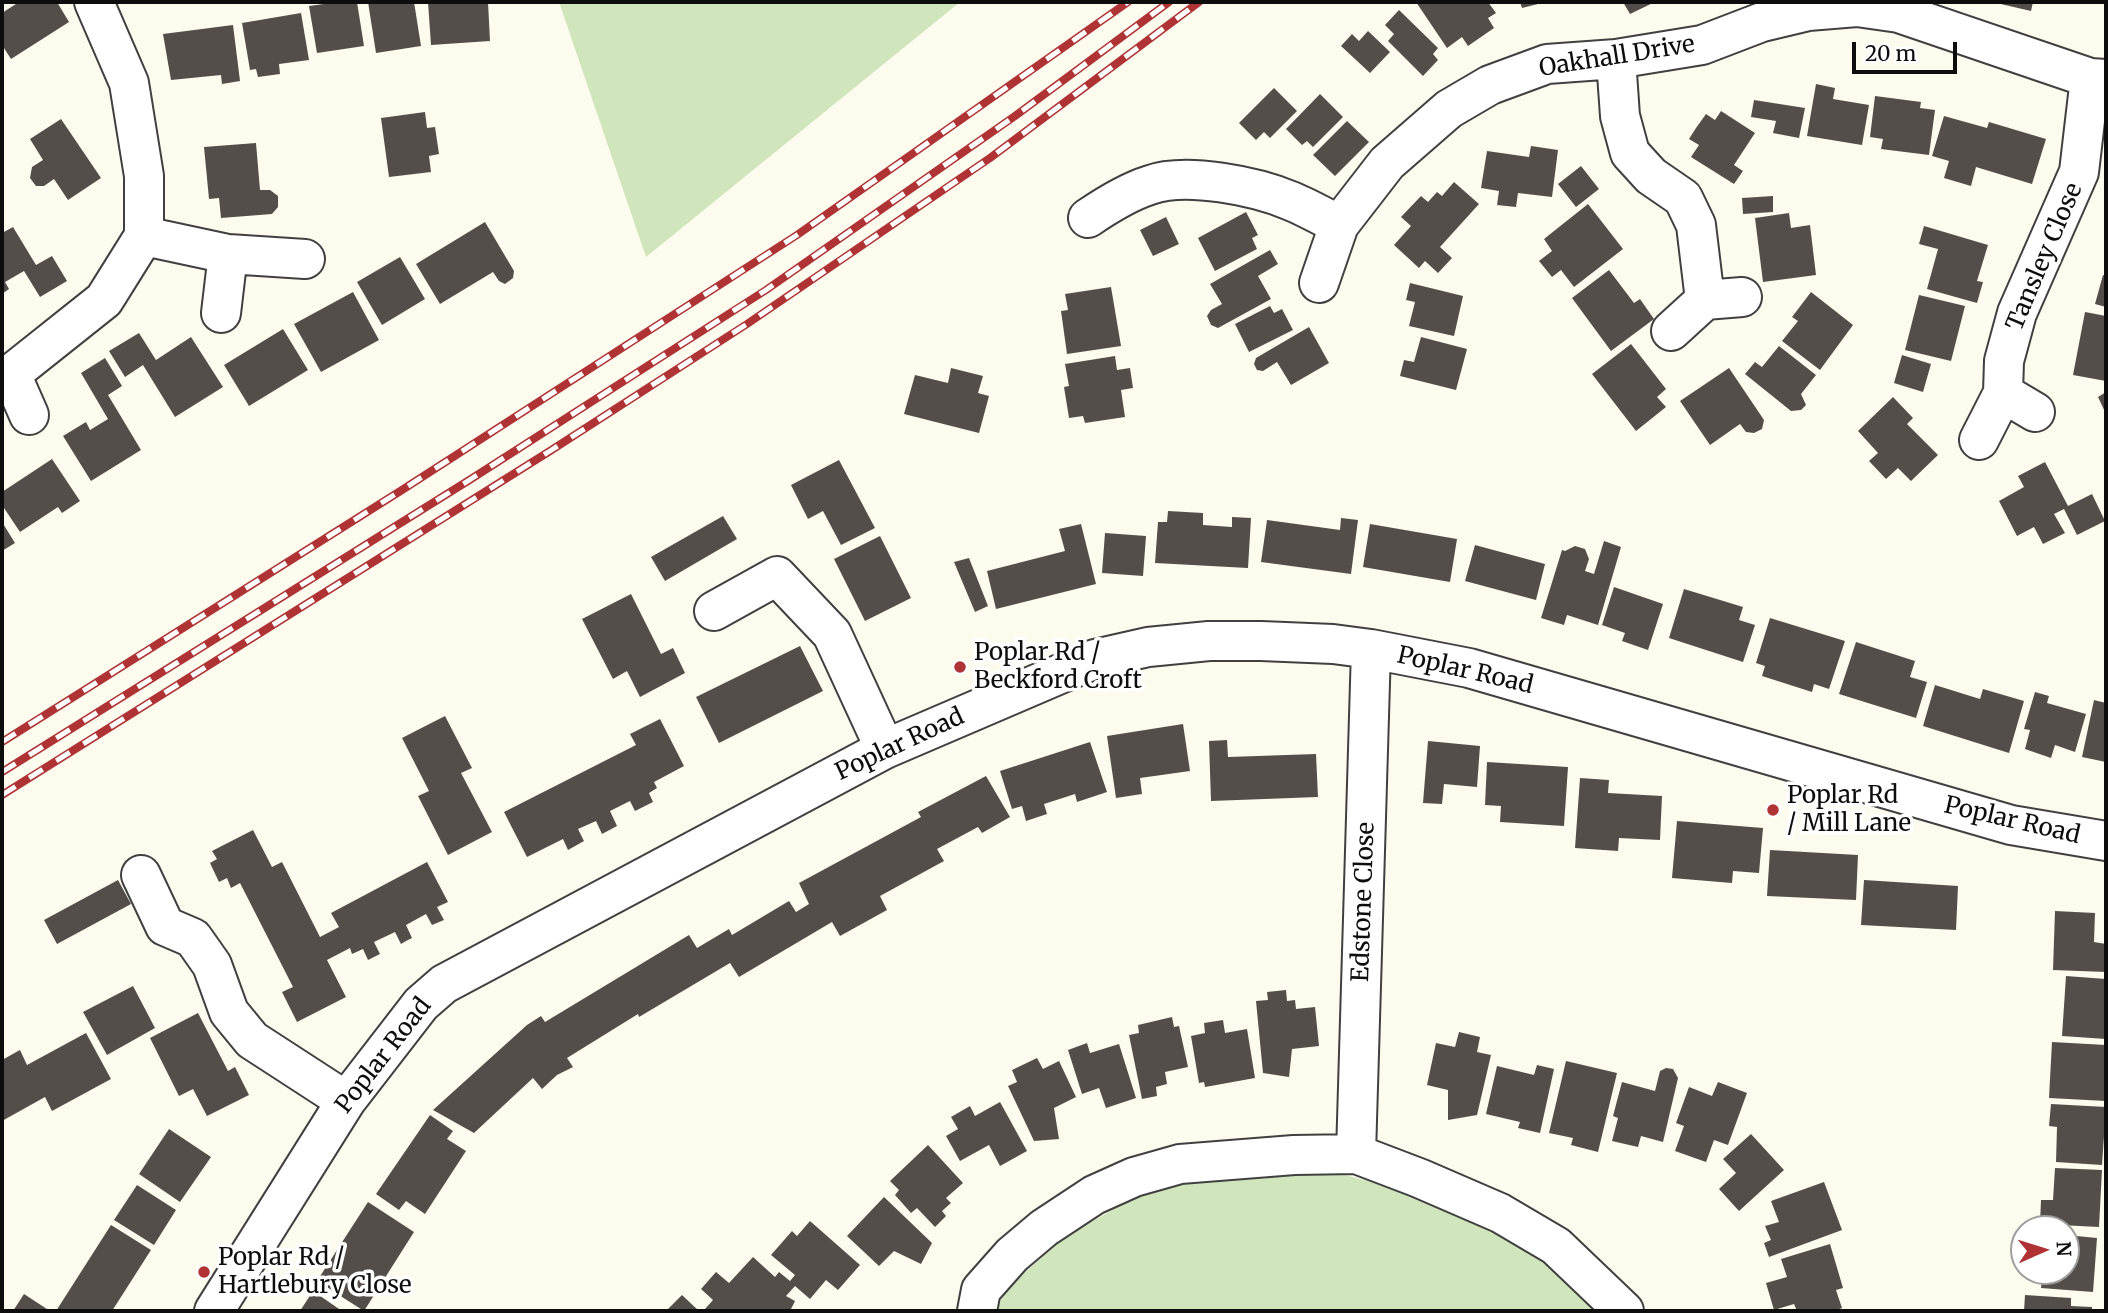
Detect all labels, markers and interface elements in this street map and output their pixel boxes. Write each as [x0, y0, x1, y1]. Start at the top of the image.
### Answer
scale bar [1856, 28, 1961, 72]
street label: Oakhall Drive [1537, 30, 1697, 84]
text: 20 m [1865, 40, 1916, 67]
street label: Tansley Close [2001, 179, 2089, 335]
place label: Poplar Rd / Beckford Croft [974, 639, 1142, 695]
street label: Poplar Road [1394, 641, 1536, 701]
marker: Poplar Rd / Beckford Croft [952, 659, 968, 675]
street label: Poplar Road [831, 703, 969, 787]
place label: Poplar Rd / Mill Lane [1787, 782, 1911, 838]
street label: Poplar Road [1941, 791, 2083, 851]
marker: Poplar Rd / Mill Lane [1765, 802, 1781, 818]
street label: Edstone Close [1347, 821, 1381, 983]
street label: Poplar Road [330, 993, 438, 1119]
north arrow [2010, 1215, 2080, 1285]
text: N [2052, 1241, 2076, 1257]
place label: Poplar Rd / Hartlebury Close [218, 1244, 412, 1300]
marker: Poplar Rd / Hartlebury Close [196, 1264, 212, 1280]

